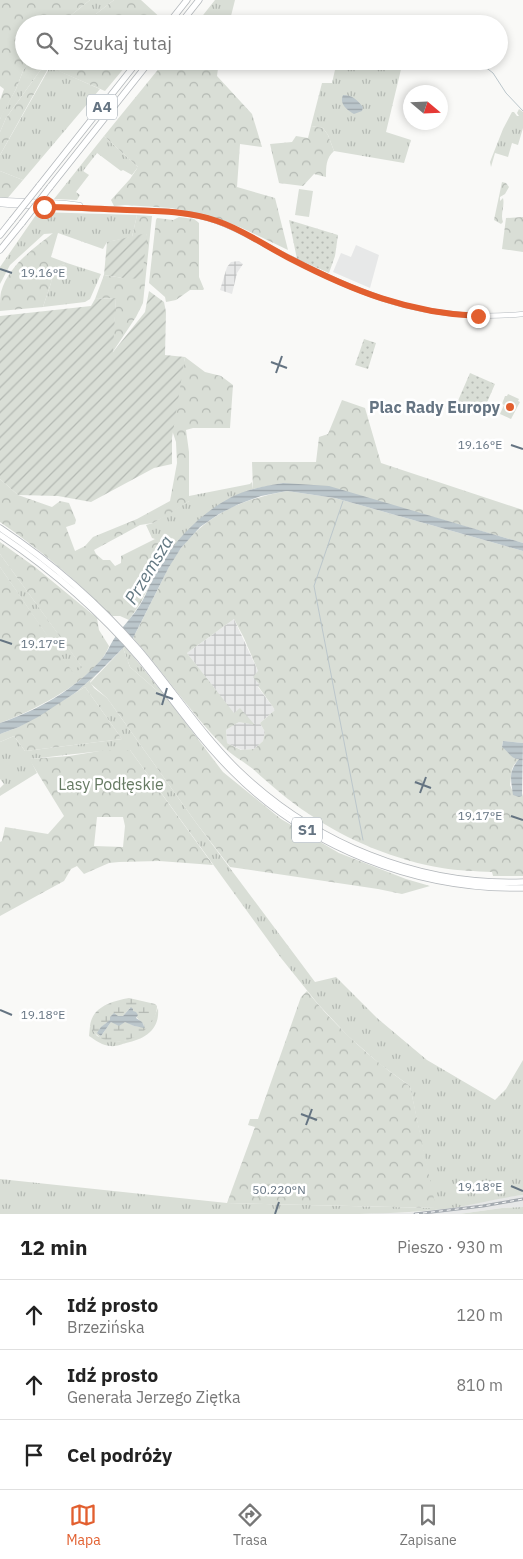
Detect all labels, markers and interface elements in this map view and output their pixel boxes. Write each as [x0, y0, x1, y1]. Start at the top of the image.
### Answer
search box [15, 15, 508, 70]
icon: search [33, 29, 61, 57]
text: Szukaj tutaj [73, 31, 172, 55]
north arrow [403, 85, 448, 130]
road number: A4 [87, 94, 117, 120]
route start [33, 196, 56, 219]
text: 19.16°E [21, 265, 65, 280]
route end [467, 305, 490, 328]
place label: Plac Rady Europy [369, 397, 500, 417]
marker: Plac Rady Europy [504, 401, 516, 413]
text: 19.16°E [458, 437, 502, 452]
water label: Przemsza [119, 531, 178, 608]
text: 19.17°E [21, 636, 65, 651]
park label: Lasy Podłęskie [58, 774, 164, 794]
text: 19.17°E [458, 808, 502, 823]
road number: S1 [292, 818, 322, 842]
text: 19.18°E [21, 1007, 65, 1022]
text: 19.18°E [458, 1179, 502, 1194]
text: 50.220°N [252, 1182, 306, 1197]
text: 12 min [20, 1233, 87, 1261]
text: Pieszo · 930 m [397, 1237, 503, 1257]
text: Idź prosto [67, 1293, 158, 1317]
icon: ahead [20, 1301, 48, 1329]
text: 120 m [456, 1305, 503, 1325]
text: Brzezińska [67, 1317, 145, 1337]
text: Idź prosto [67, 1363, 158, 1387]
icon: ahead [20, 1371, 48, 1399]
text: 810 m [456, 1375, 503, 1395]
text: Generała Jerzego Ziętka [67, 1387, 240, 1407]
icon: arrive [20, 1441, 48, 1469]
text: Cel podróży [67, 1443, 172, 1467]
tab: Mapa [66, 1501, 101, 1549]
tab: Trasa [233, 1501, 267, 1549]
tab: Zapisane [400, 1501, 457, 1549]

